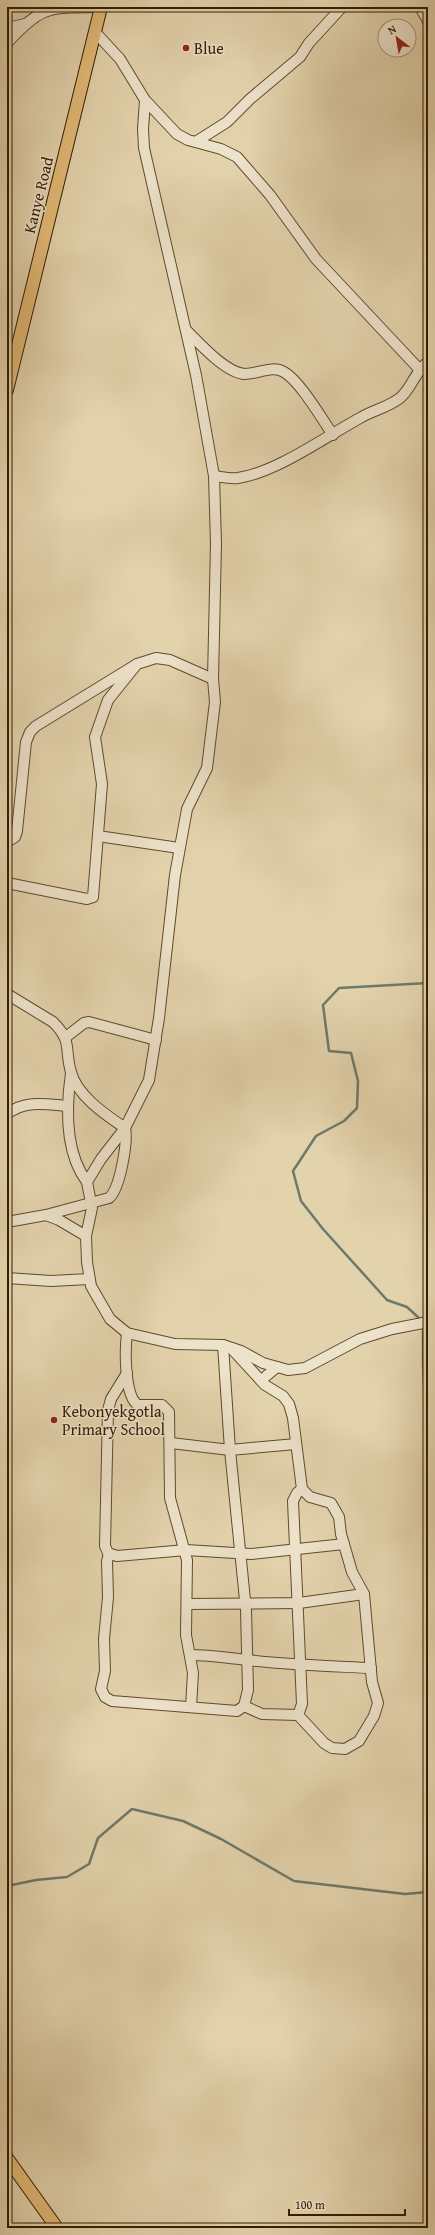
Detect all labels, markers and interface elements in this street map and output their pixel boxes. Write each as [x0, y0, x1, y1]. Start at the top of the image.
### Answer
north arrow [377, 18, 417, 58]
text: N [385, 20, 400, 38]
place label: Blue [194, 36, 224, 60]
marker: Blue [181, 43, 191, 53]
street label: Kanye Road [17, 154, 59, 236]
place label: Kebonyekgotla Primary School [62, 1399, 165, 1441]
marker: Kebonyekgotla Primary School [49, 1415, 59, 1425]
scale bar [289, 2191, 405, 2217]
text: 100 m [295, 2196, 325, 2213]

